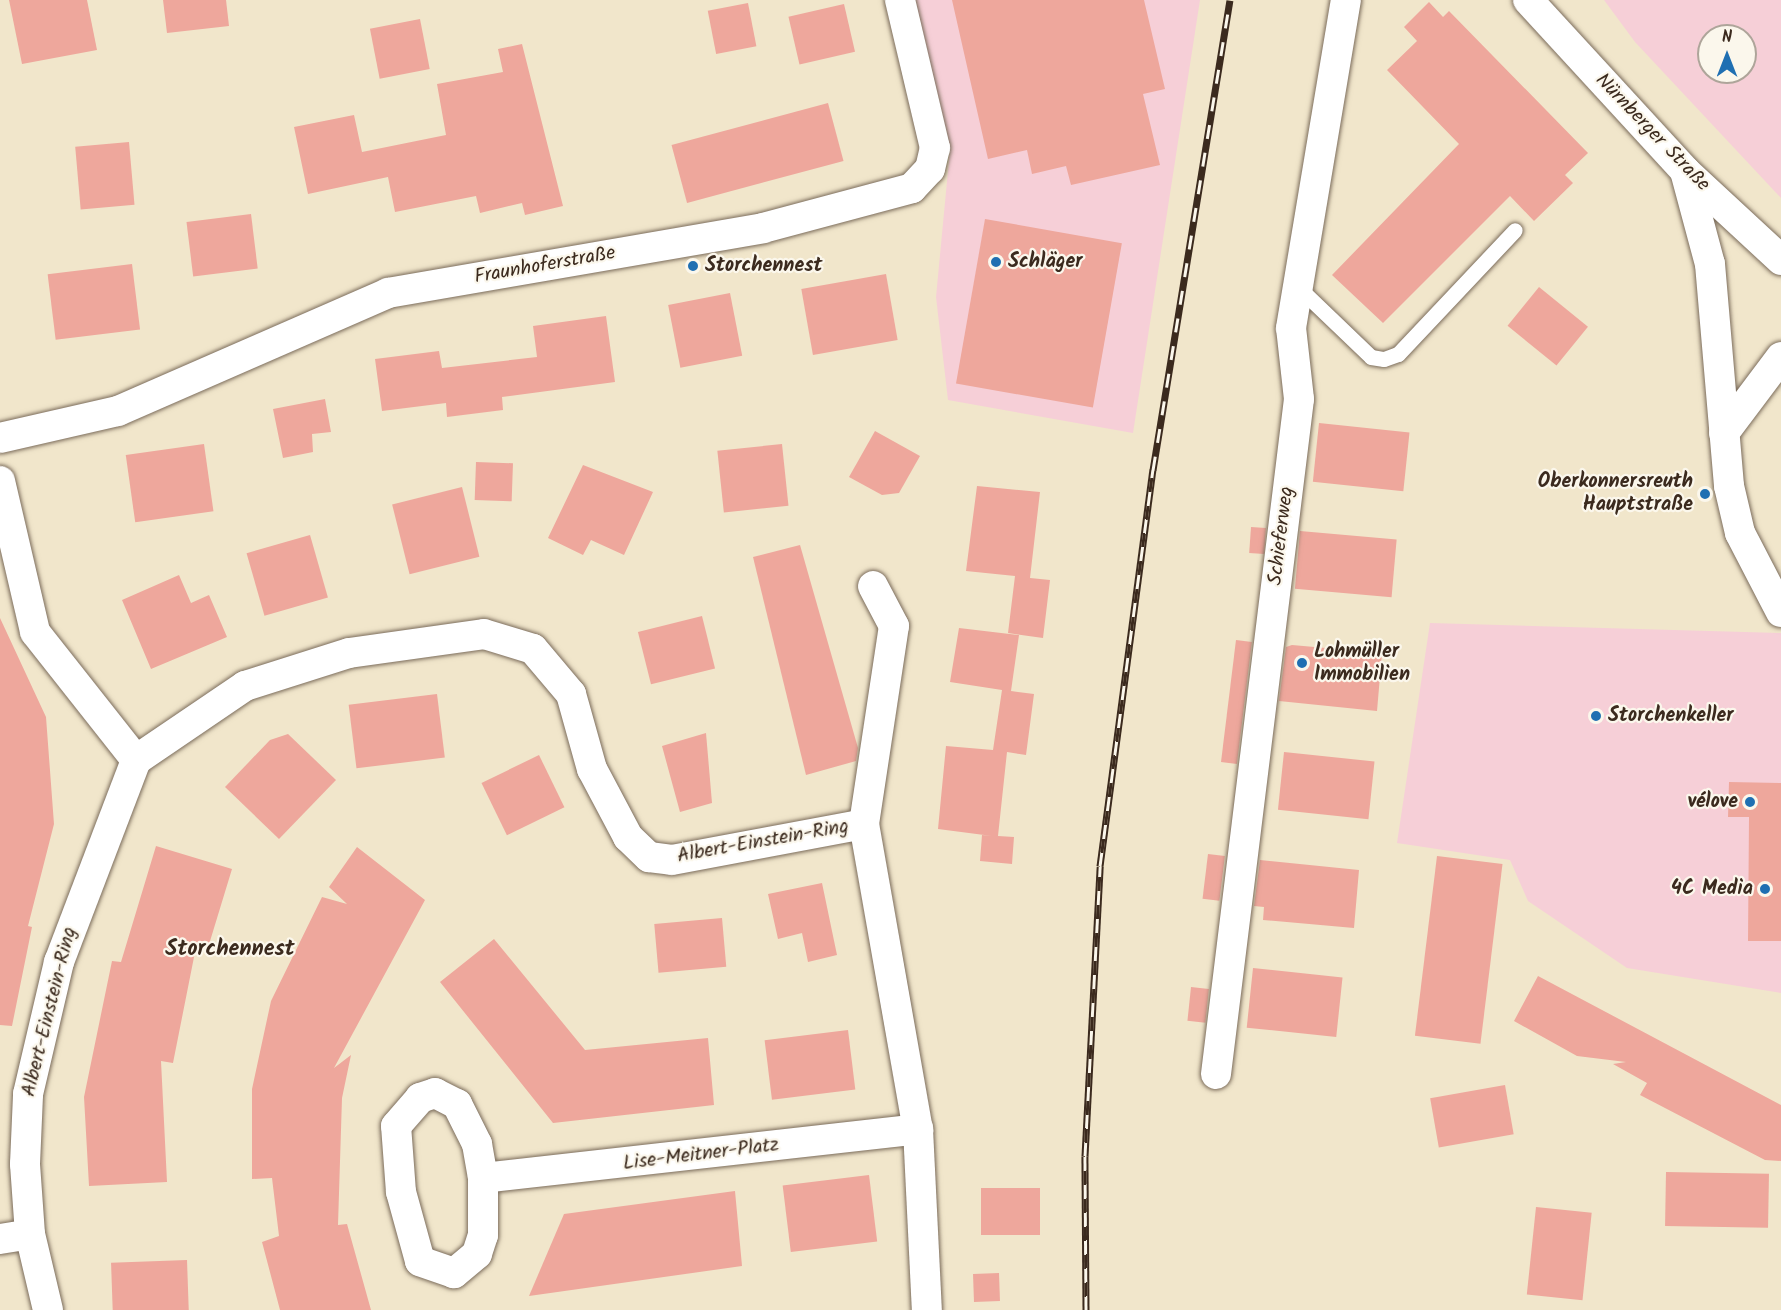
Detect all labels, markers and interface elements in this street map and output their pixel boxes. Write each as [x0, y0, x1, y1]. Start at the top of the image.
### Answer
north arrow [1697, 24, 1757, 84]
text: N [1722, 25, 1732, 50]
street label: Nürnberger Straße [1590, 69, 1714, 197]
street label: Fraunhoferstraße [473, 242, 617, 290]
place label: Schläger [1008, 250, 1082, 274]
place label: Storchennest [705, 254, 822, 278]
marker: Schläger [989, 255, 1003, 269]
marker: Storchennest [686, 259, 700, 273]
place label: Oberkonnersreuth Hauptstraße [1538, 470, 1693, 517]
street label: Schieferweg [1264, 485, 1300, 587]
marker: Oberkonnersreuth Hauptstraße [1698, 487, 1712, 501]
place label: Lohmüller Immobilien [1314, 640, 1410, 687]
marker: Lohmüller Immobilien [1295, 656, 1309, 670]
place label: Storchenkeller [1608, 704, 1734, 728]
marker: Storchenkeller [1589, 709, 1603, 723]
place label: vélove [1688, 790, 1738, 814]
marker: vélove [1743, 795, 1757, 809]
street label: Albert-Einstein-Ring [675, 815, 851, 869]
place label: 4C Media [1671, 877, 1753, 901]
marker: 4C Media [1758, 882, 1772, 896]
street label: Albert-Einstein-Ring [17, 925, 83, 1099]
district label: Storchennest [165, 937, 295, 963]
street label: Lise-Meitner-Platz [622, 1134, 780, 1176]

